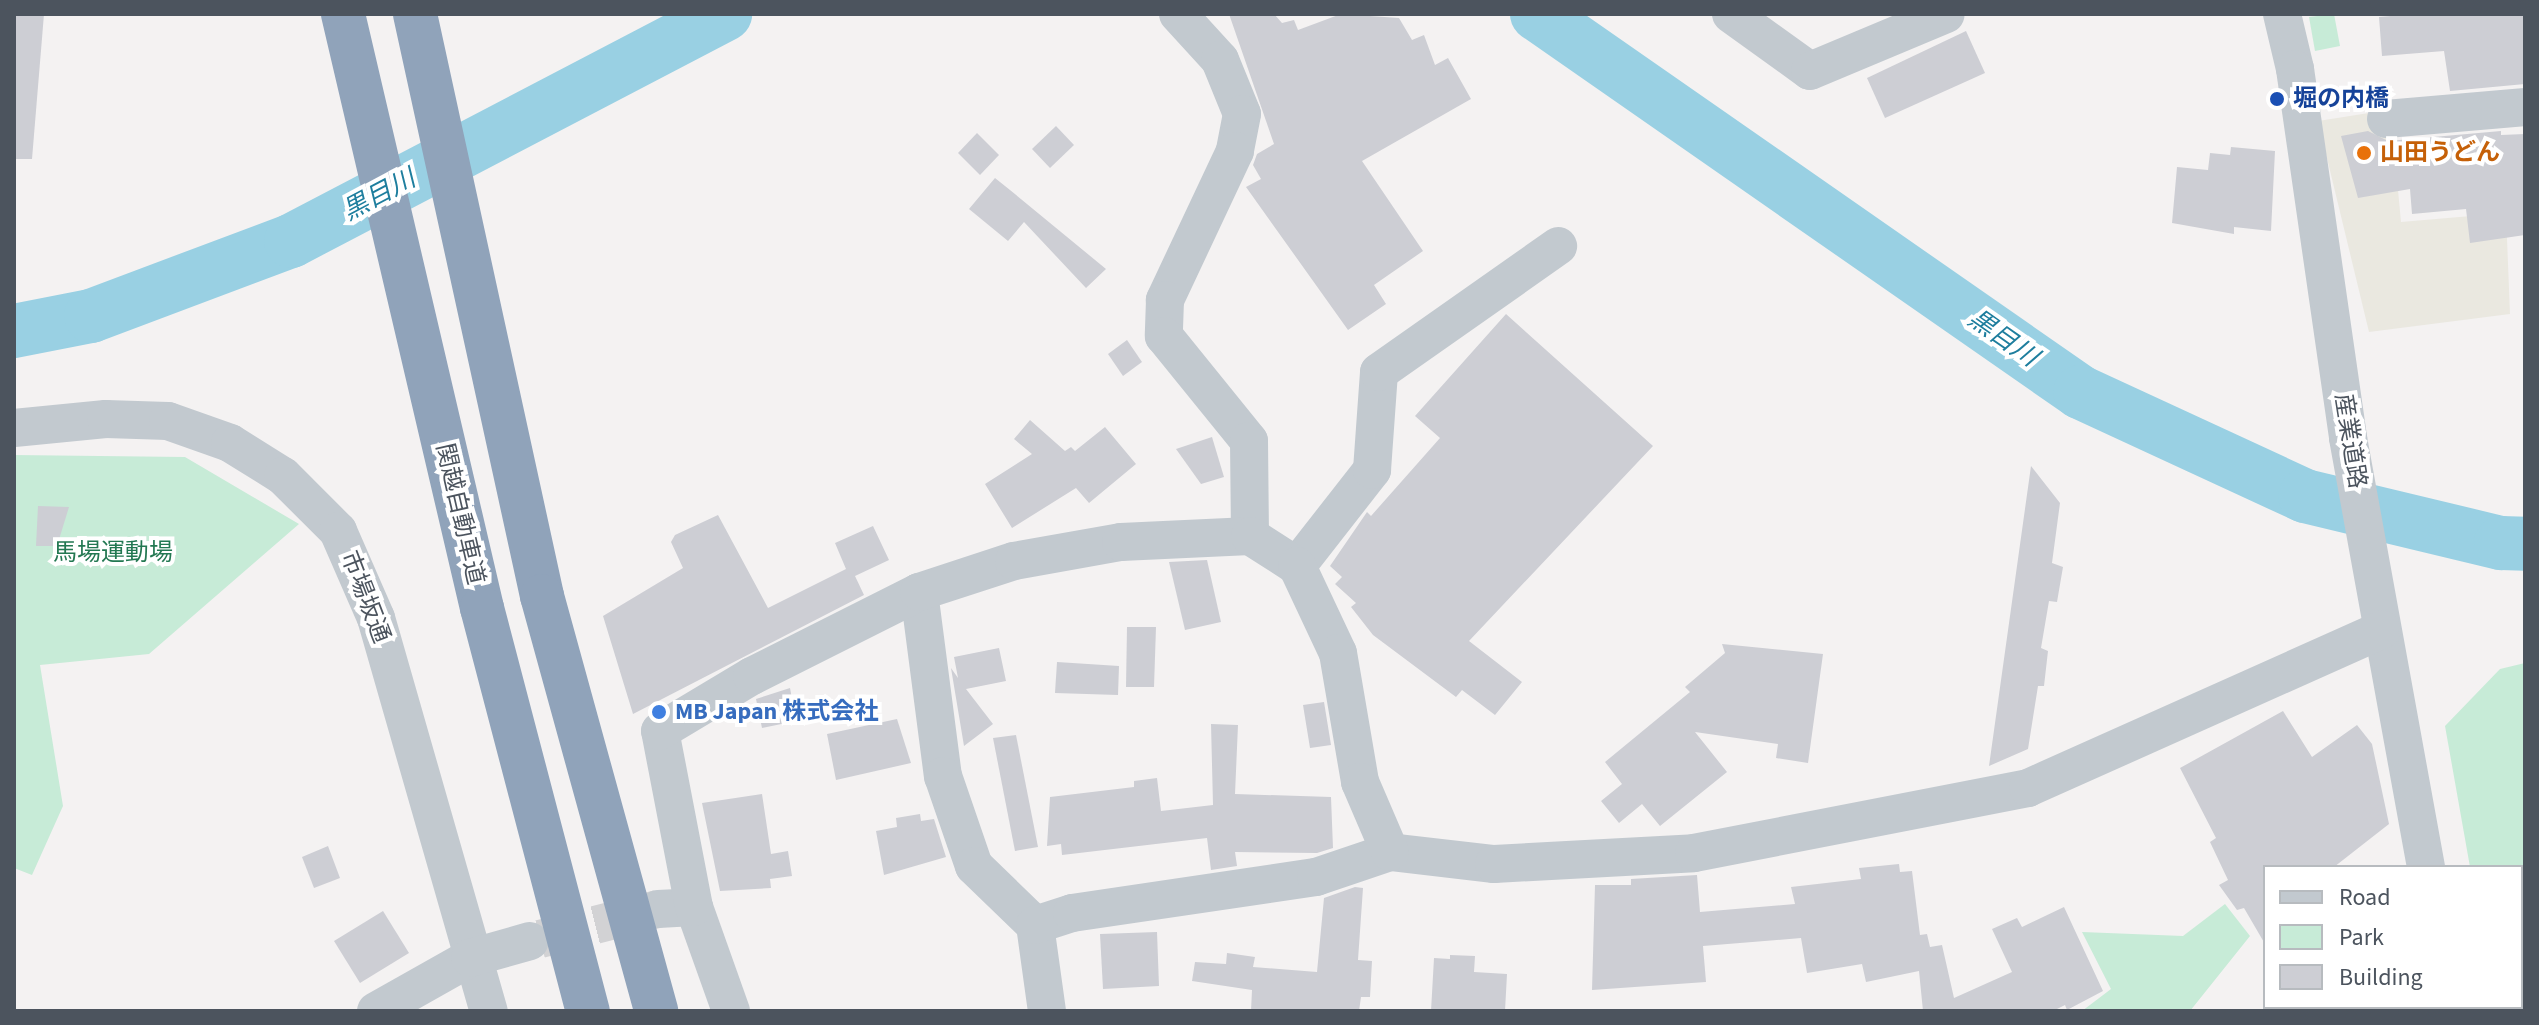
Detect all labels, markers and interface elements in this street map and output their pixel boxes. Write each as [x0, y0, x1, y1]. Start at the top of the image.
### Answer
place label: 堀の内橋 [2293, 85, 2389, 113]
marker: 堀の内橋 [2268, 90, 2286, 108]
place label: 山田うどん [2380, 139, 2500, 167]
marker: 山田うどん [2355, 144, 2373, 162]
water label: 黒目川 [337, 163, 421, 227]
water label: 黒目川 [1962, 303, 2044, 373]
street label: 産業道路 [2328, 391, 2372, 491]
street label: 関越自動車道 [430, 441, 490, 587]
park label: 馬場運動場 [53, 539, 173, 567]
street label: 市場坂通 [334, 547, 396, 647]
place label: MB Japan 株式会社 [675, 698, 878, 726]
marker: MB Japan 株式会社 [650, 703, 668, 721]
legend [2263, 865, 2523, 1009]
text: Road [2339, 880, 2391, 915]
text: Park [2339, 920, 2384, 955]
text: Building [2339, 960, 2423, 995]

